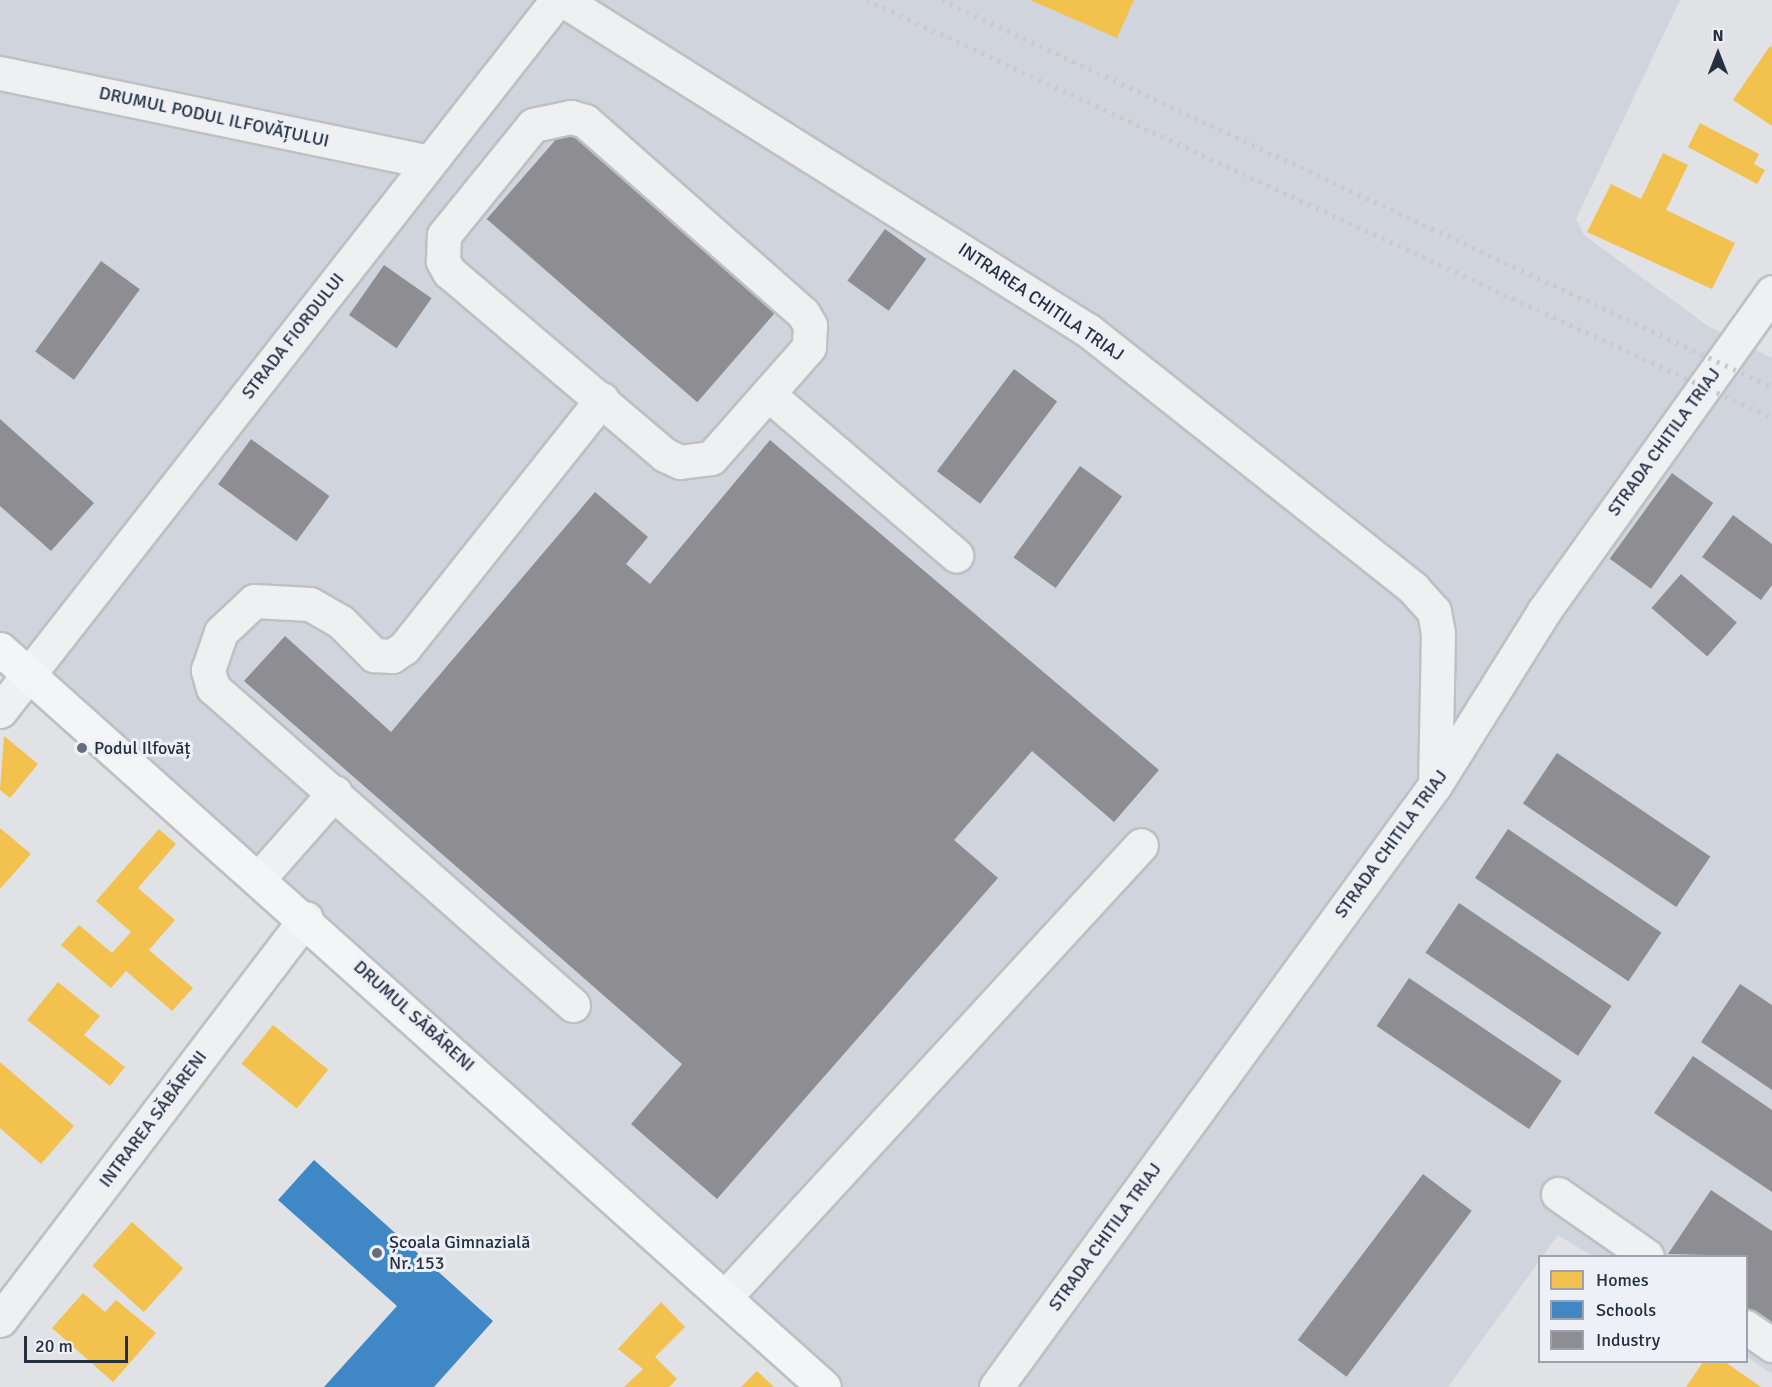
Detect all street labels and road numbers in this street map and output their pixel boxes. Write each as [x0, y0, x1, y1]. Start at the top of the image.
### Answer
street label: DRUMUL PODUL ILFOVĂȚULUI [97, 82, 331, 152]
street label: INTRAREA CHITILA TRIAJ [954, 238, 1128, 366]
street label: STRADA FIORDULUI [237, 269, 349, 403]
street label: STRADA CHITILA TRIAJ [1603, 364, 1725, 520]
street label: STRADA CHITILA TRIAJ [1330, 766, 1452, 922]
street label: DRUMUL SĂBĂRENI [349, 956, 479, 1076]
street label: INTRAREA SĂBĂRENI [95, 1046, 211, 1192]
street label: STRADA CHITILA TRIAJ [1044, 1159, 1166, 1315]

